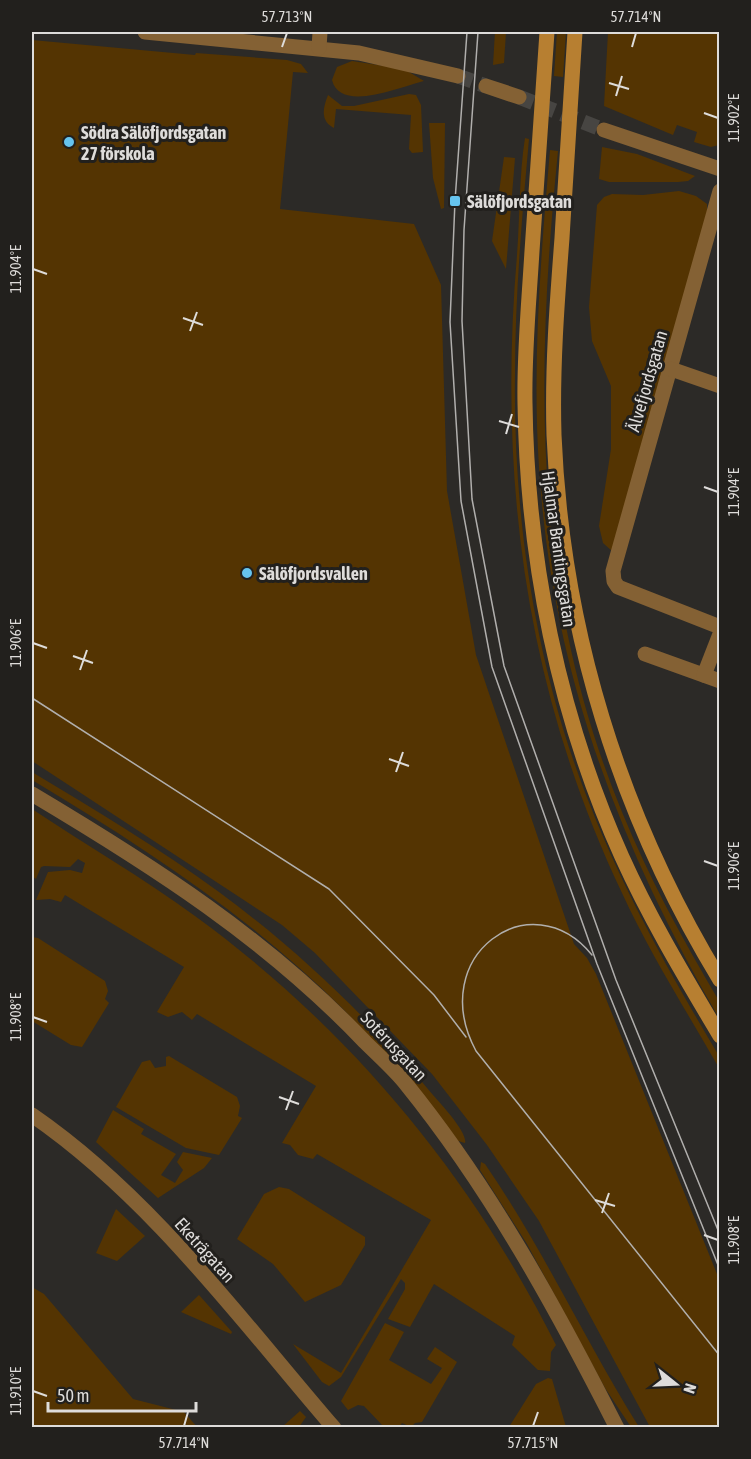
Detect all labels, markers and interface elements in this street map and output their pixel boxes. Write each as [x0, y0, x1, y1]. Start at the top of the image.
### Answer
text: 57.713°N [262, 8, 312, 25]
text: 57.714°N [611, 8, 661, 25]
text: 11.902°E [725, 93, 742, 142]
place label: Södra Sälöfjordsgatan 27 förskola [81, 122, 226, 164]
marker: Södra Sälöfjordsgatan 27 förskola [62, 135, 76, 149]
place label: Sälöfjordsgatan [467, 191, 572, 212]
marker: Sälöfjordsgatan [448, 194, 462, 208]
text: 11.904°E [7, 244, 24, 293]
street label: Älvefjordsgatan [622, 328, 672, 434]
text: 11.904°E [725, 467, 742, 516]
street label: Hjalmar Brantingsgatan [538, 470, 580, 628]
place label: Sälöfjordsvallen [259, 563, 368, 584]
marker: Sälöfjordsvallen [240, 566, 254, 580]
text: 11.906°E [7, 618, 24, 667]
text: 11.906°E [725, 841, 742, 890]
text: 11.908°E [7, 992, 24, 1041]
street label: Sotérusgatan [356, 1007, 432, 1085]
street label: Eketrägatan [170, 1213, 240, 1287]
text: 11.908°E [725, 1215, 742, 1264]
north arrow [646, 1354, 706, 1414]
text: 11.910°E [7, 1366, 24, 1415]
scale bar [48, 1375, 196, 1413]
text: N [680, 1381, 700, 1396]
text: 50 m [57, 1385, 89, 1406]
text: 57.714°N [159, 1434, 209, 1451]
text: 57.715°N [508, 1434, 558, 1451]

